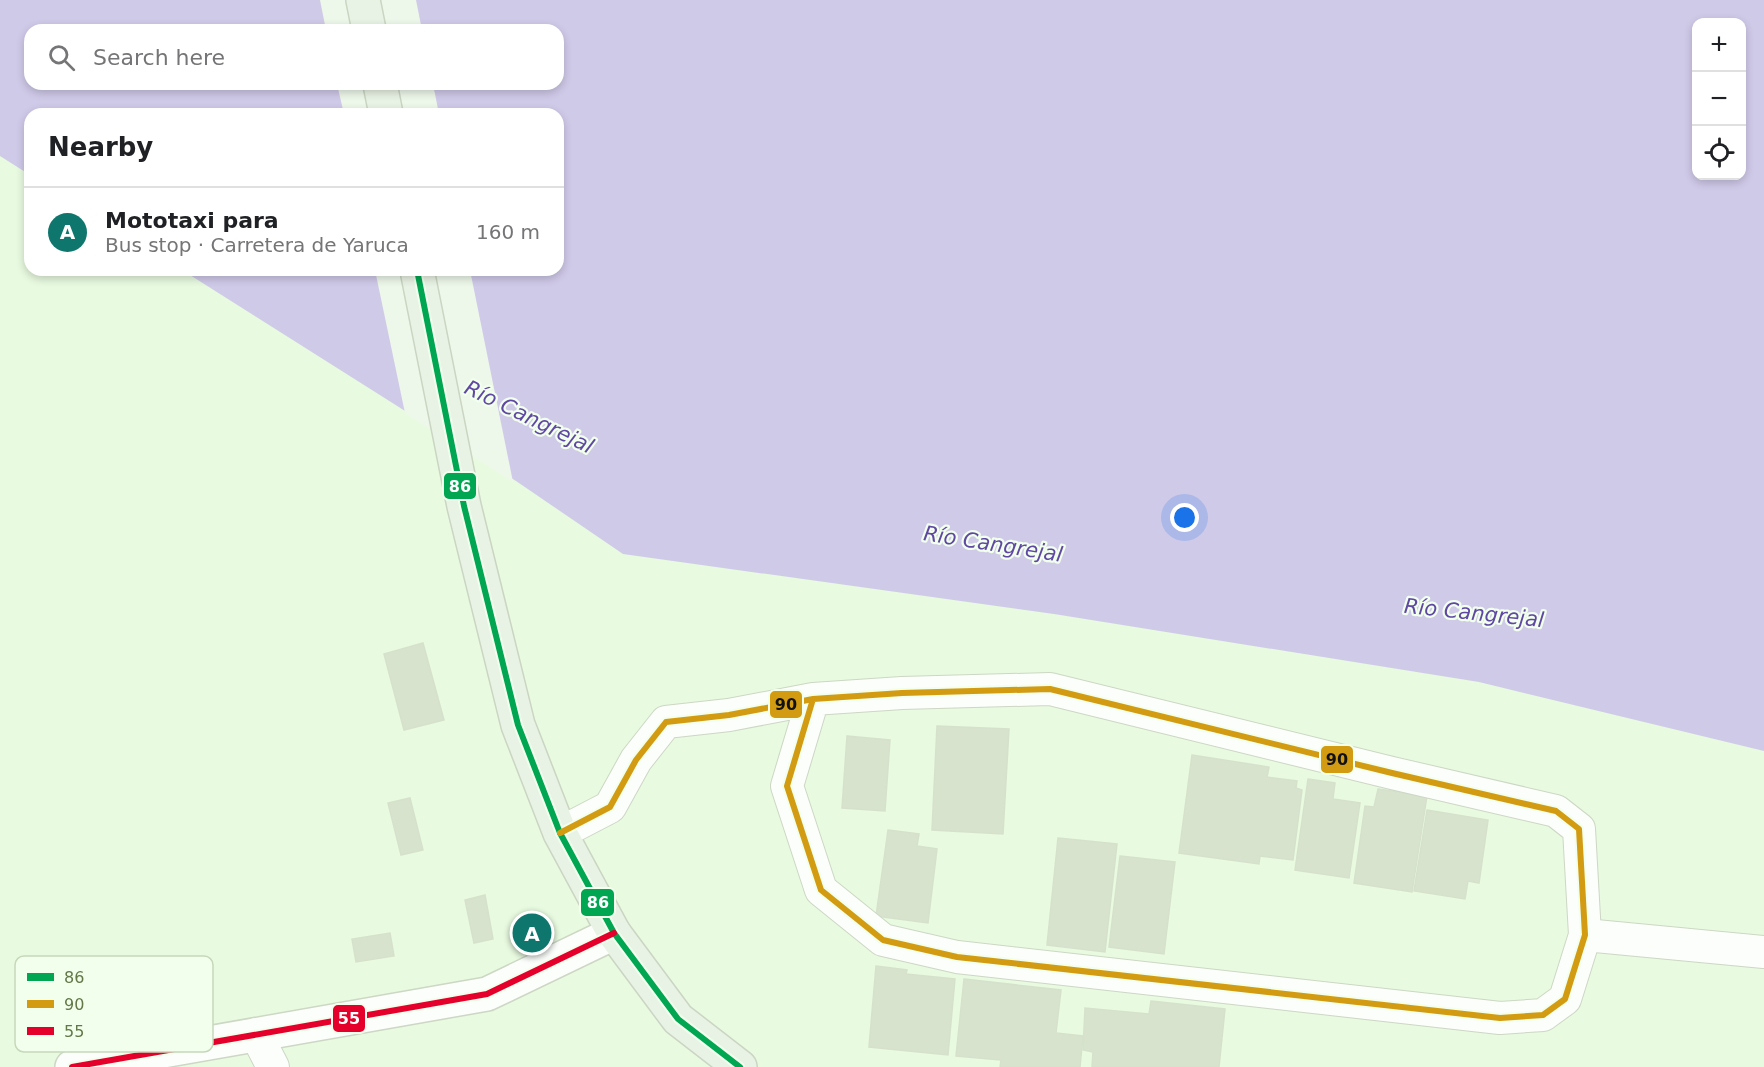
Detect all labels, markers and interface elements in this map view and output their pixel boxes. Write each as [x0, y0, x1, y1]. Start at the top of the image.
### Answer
map controls [1692, 18, 1746, 180]
button: + [1692, 18, 1746, 72]
search box [24, 24, 564, 90]
icon: search [45, 41, 78, 74]
text: Search here [93, 45, 225, 70]
button: − [1692, 72, 1746, 126]
button: locate [1692, 126, 1746, 180]
text: Nearby [48, 132, 153, 162]
text: Mototaxi para [105, 208, 279, 233]
text: A [60, 220, 75, 244]
text: 160 m [476, 220, 540, 244]
text: Bus stop · Carretera de Yaruca [105, 233, 409, 257]
water label: Río Cangrejal [461, 375, 597, 459]
line badge: 86 [443, 472, 477, 500]
text: 86 [449, 477, 471, 496]
your location [1170, 503, 1199, 532]
water label: Río Cangrejal [922, 521, 1064, 567]
water label: Río Cangrejal [1403, 594, 1545, 632]
line badge: 90 [769, 690, 803, 719]
text: 90 [775, 695, 797, 714]
line badge: 90 [1320, 745, 1354, 774]
text: 90 [1326, 750, 1348, 769]
line badge: 86 [580, 888, 615, 917]
text: 86 [587, 893, 609, 912]
pin: A [512, 910, 552, 956]
legend [15, 956, 213, 1052]
text: 86 [64, 968, 84, 987]
text: 90 [64, 995, 84, 1014]
line badge: 55 [332, 1004, 366, 1033]
text: 55 [338, 1009, 360, 1028]
text: 55 [64, 1022, 84, 1041]

